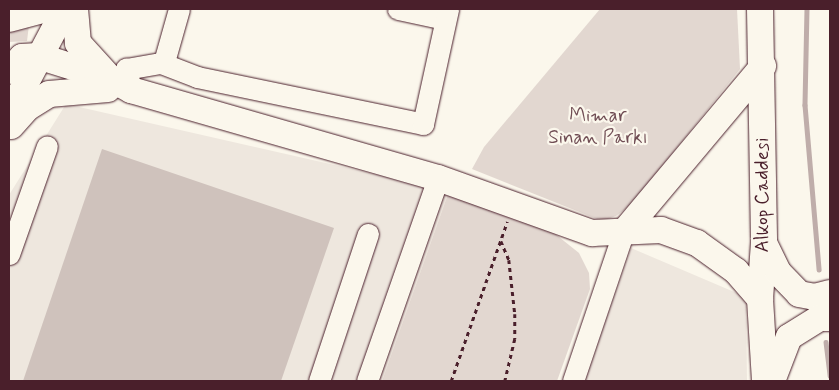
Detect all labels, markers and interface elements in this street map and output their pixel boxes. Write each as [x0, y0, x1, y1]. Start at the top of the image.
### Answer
park label: Mimar Sinan Parkı [549, 105, 647, 149]
street label: Alkop Caddesi [752, 139, 774, 251]

